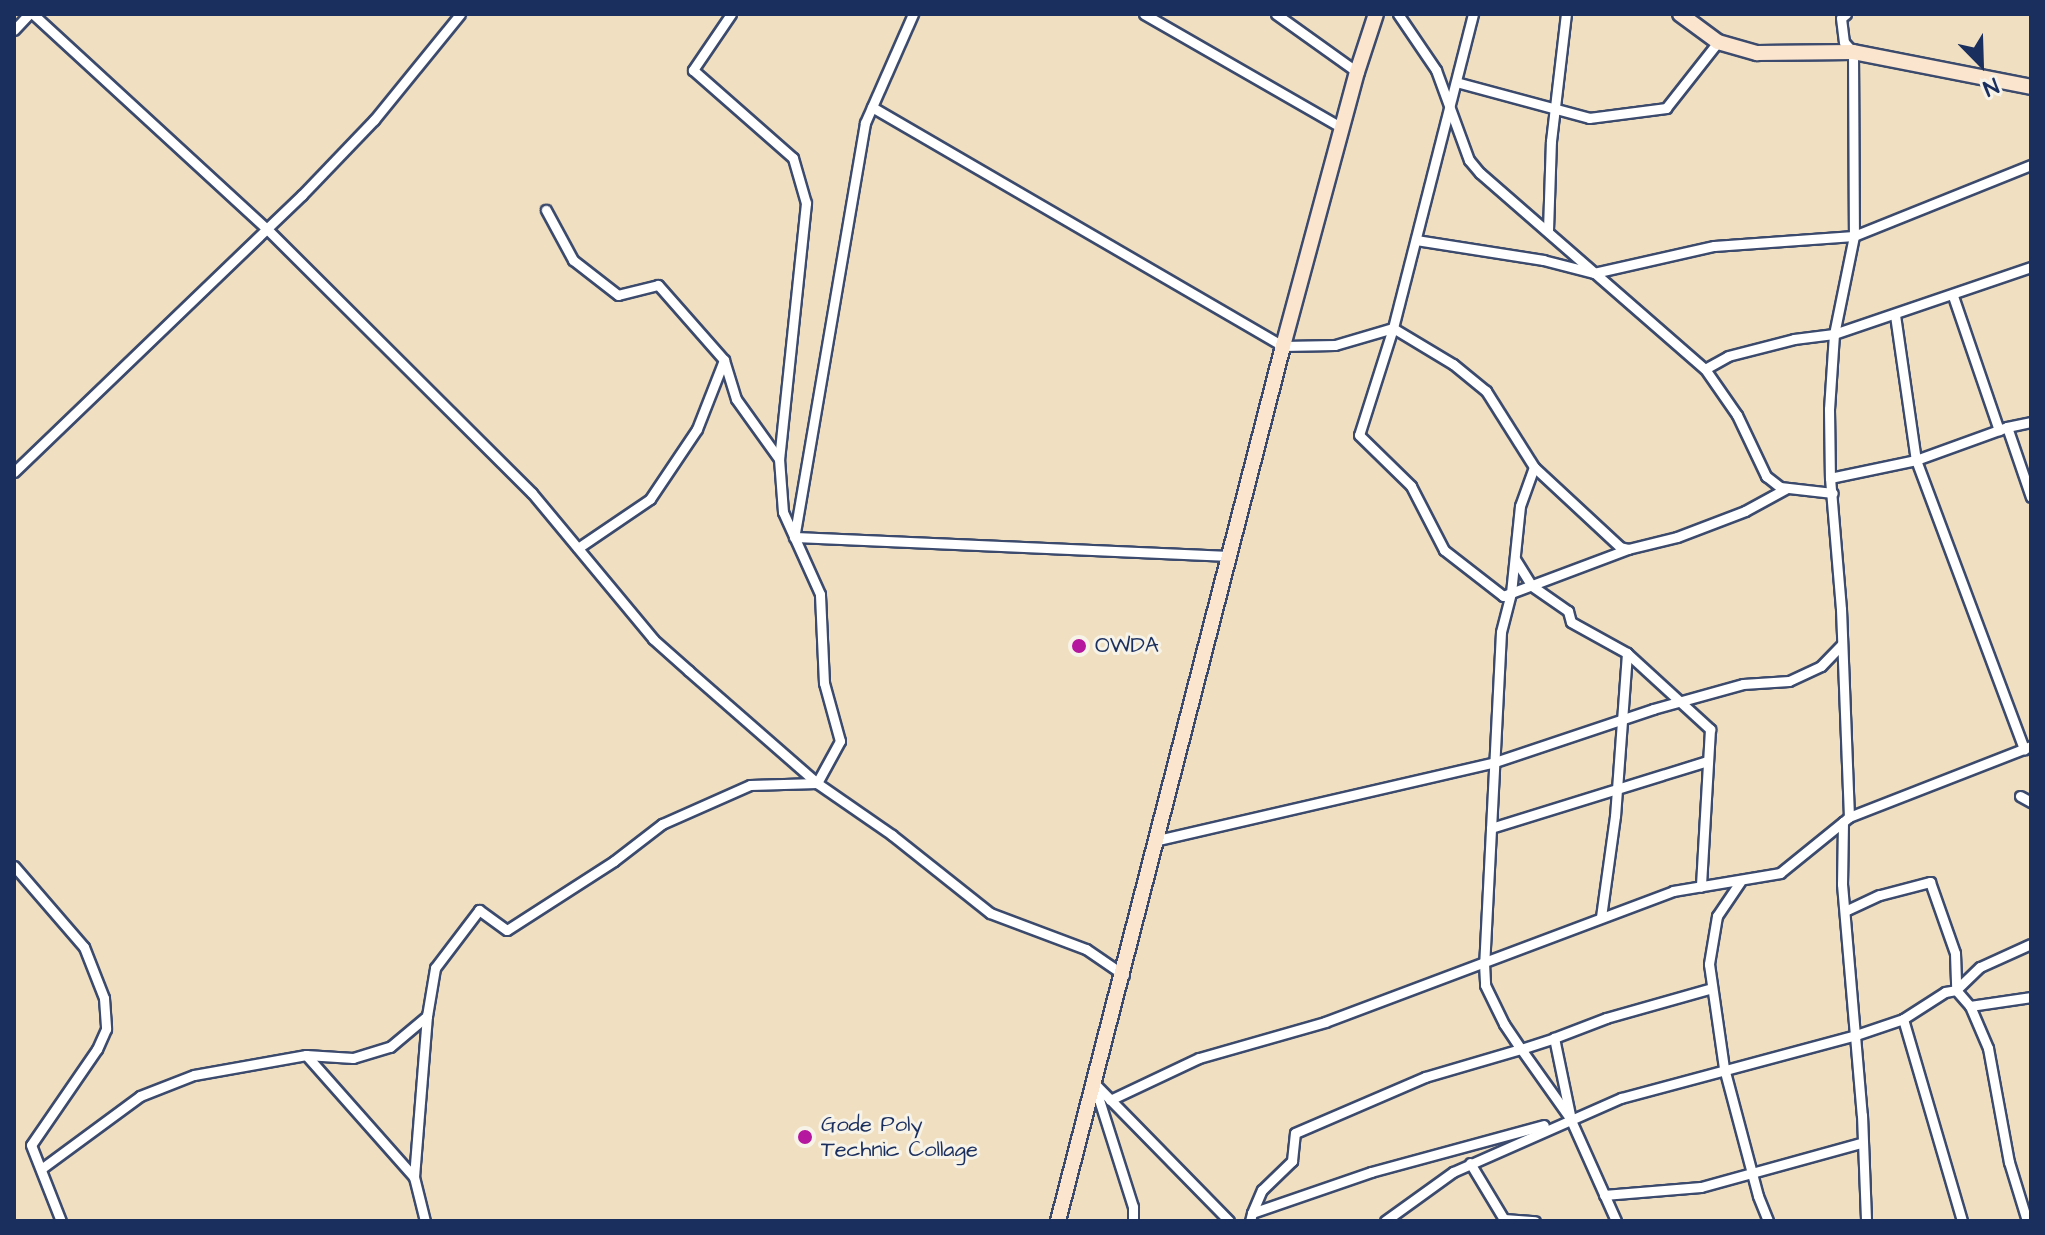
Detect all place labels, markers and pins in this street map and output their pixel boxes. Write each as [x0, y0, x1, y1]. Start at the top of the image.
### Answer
place label: OWDA [1095, 633, 1159, 659]
marker: OWDA [1070, 637, 1088, 655]
place label: Gode Poly Technic Collage [821, 1111, 978, 1162]
marker: Gode Poly Technic Collage [796, 1128, 814, 1146]

